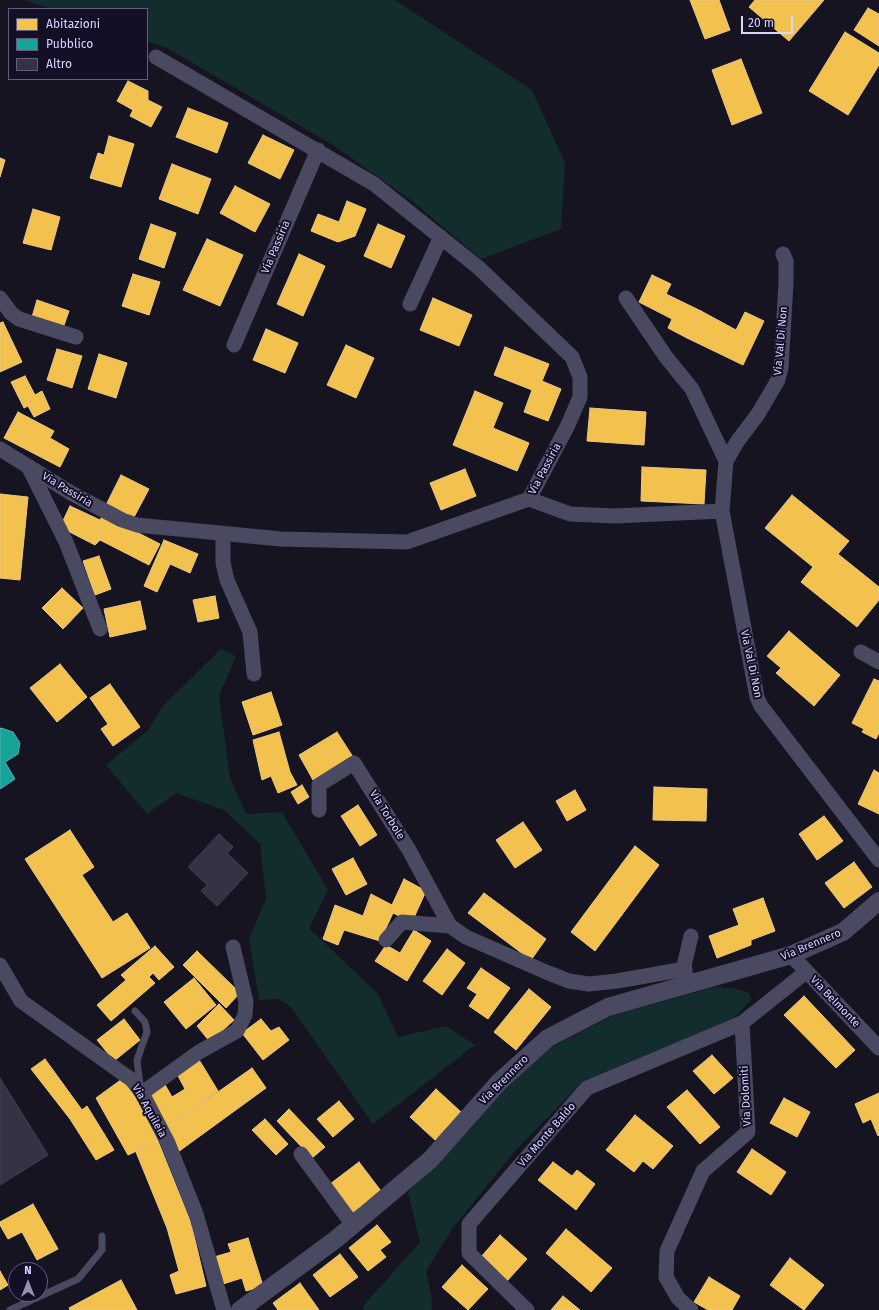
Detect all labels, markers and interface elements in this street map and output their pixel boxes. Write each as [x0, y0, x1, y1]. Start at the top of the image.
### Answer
legend [8, 8, 148, 80]
scale bar [743, 8, 795, 34]
text: 20 m [748, 16, 774, 30]
text: Abitazioni [46, 17, 100, 31]
text: Pubblico [46, 37, 93, 51]
text: Altro [46, 57, 72, 71]
street label: Via Passiria [259, 218, 293, 276]
street label: Via Val Di Non [771, 306, 791, 376]
street label: Via Passiria [526, 441, 564, 497]
street label: Via Passiria [39, 470, 95, 510]
street label: Via Val Di Non [737, 629, 765, 699]
street label: Via Torbole [367, 788, 407, 842]
street label: Via Brennero [779, 926, 843, 964]
street label: Via Belmonte [807, 974, 863, 1030]
street label: Via Brennero [477, 1053, 531, 1107]
street label: Via Dolomiti [738, 1065, 754, 1127]
street label: Via Aquileia [129, 1082, 169, 1140]
street label: Via Monte Baldo [515, 1100, 579, 1170]
north arrow [8, 1262, 48, 1302]
text: N [24, 1264, 32, 1277]

